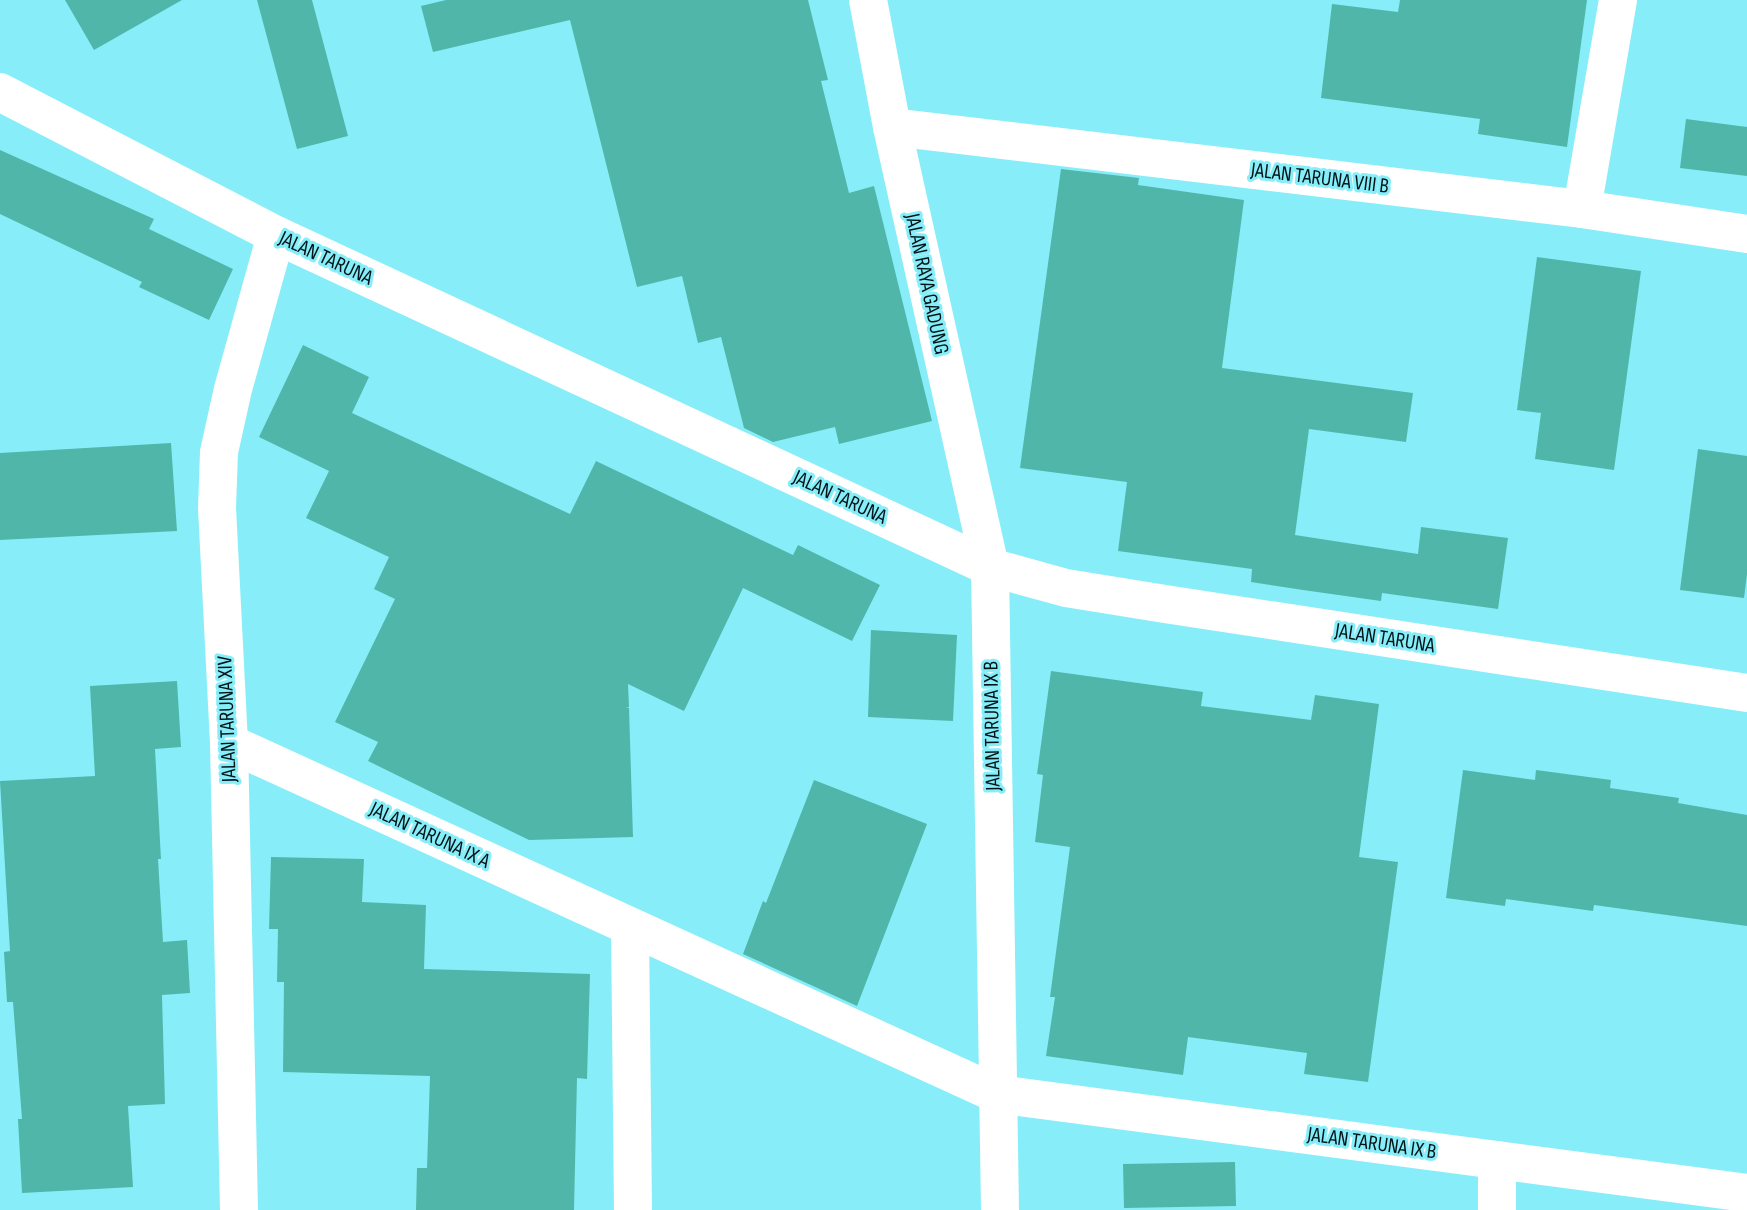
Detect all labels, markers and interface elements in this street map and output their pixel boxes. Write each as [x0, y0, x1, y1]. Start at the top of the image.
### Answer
street label: JALAN TARUNA VIII B [1249, 157, 1390, 199]
street label: JALAN RAYA GADUNG [900, 210, 954, 357]
street label: JALAN TARUNA [274, 225, 378, 291]
street label: JALAN TARUNA [788, 464, 892, 530]
street label: JALAN TARUNA [1332, 618, 1438, 658]
street label: JALAN TARUNA XIV [212, 655, 242, 784]
street label: JALAN TARUNA IX B [978, 661, 1006, 792]
street label: JALAN TARUNA IX A [365, 796, 495, 874]
street label: JALAN TARUNA IX B [1305, 1121, 1438, 1164]

